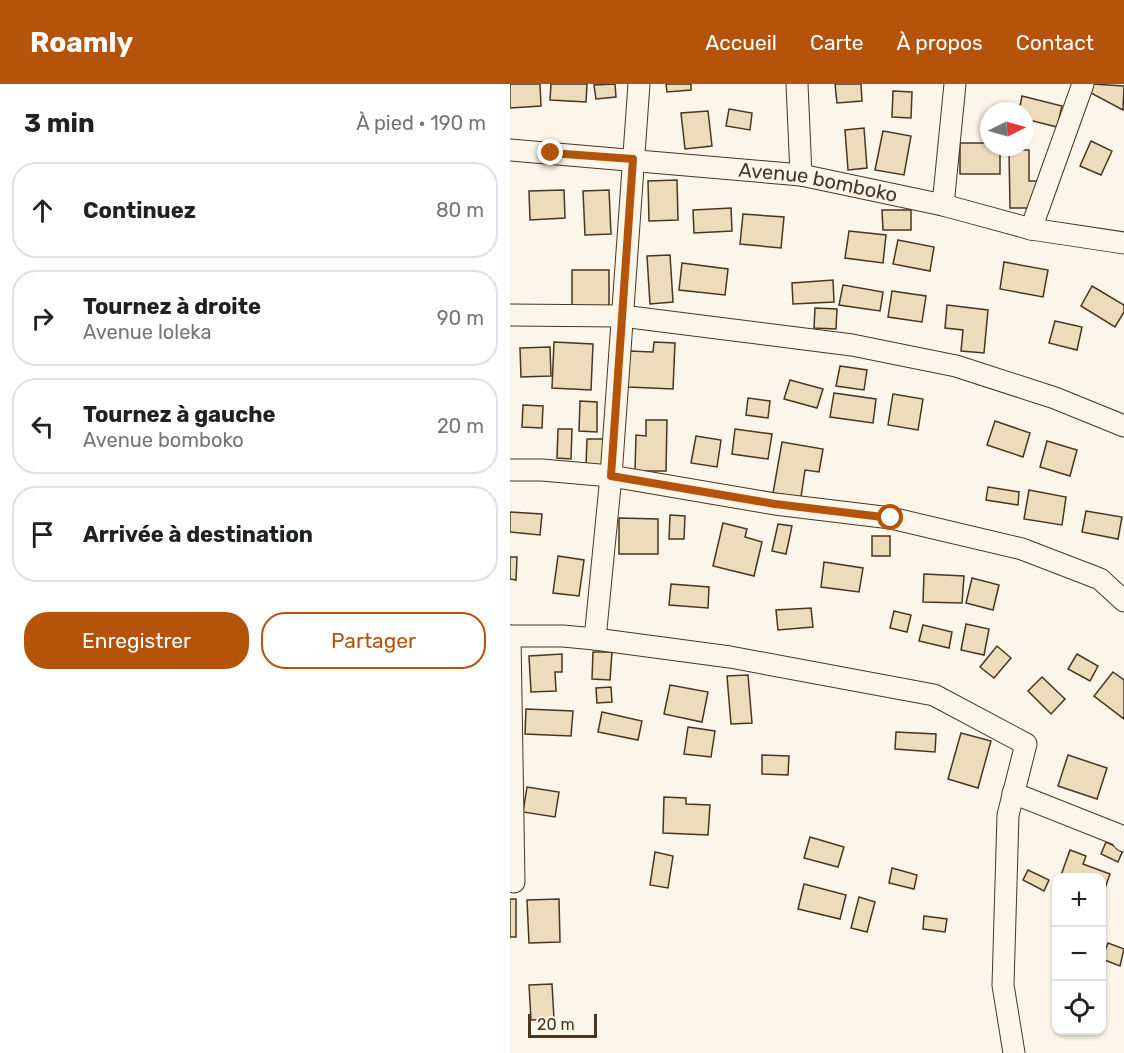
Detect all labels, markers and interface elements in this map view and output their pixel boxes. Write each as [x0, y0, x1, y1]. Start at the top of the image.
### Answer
text: Roamly [30, 26, 133, 59]
text: Accueil [705, 30, 777, 55]
text: Carte [810, 30, 863, 55]
text: À propos [896, 30, 983, 55]
text: Contact [1016, 30, 1094, 55]
north arrow [980, 102, 1034, 156]
text: 3 min [24, 108, 95, 139]
text: À pied · 190 m [356, 111, 486, 135]
route end [537, 139, 563, 165]
street label: Avenue bomboko [738, 158, 900, 207]
icon: ahead [26, 194, 59, 227]
text: Continuez [83, 197, 196, 224]
text: 80 m [436, 198, 484, 222]
text: Tournez à droite [83, 293, 261, 320]
icon: right [26, 302, 59, 335]
text: 90 m [437, 306, 484, 330]
text: Avenue loleka [83, 320, 212, 344]
text: Tournez à gauche [83, 401, 276, 428]
icon: left [26, 410, 59, 443]
text: 20 m [437, 414, 484, 438]
text: Avenue bomboko [83, 428, 244, 452]
route start [877, 504, 903, 530]
icon: arrive [26, 518, 59, 551]
text: Arrivée à destination [83, 521, 313, 548]
button: Enregistrer [24, 612, 249, 669]
button: Partager [261, 612, 486, 669]
map controls [1052, 873, 1106, 1035]
button: + [1052, 873, 1106, 927]
button: − [1052, 927, 1106, 981]
button: locate [1052, 981, 1106, 1035]
scale bar [528, 1011, 597, 1038]
text: 20 m [537, 1015, 575, 1034]

